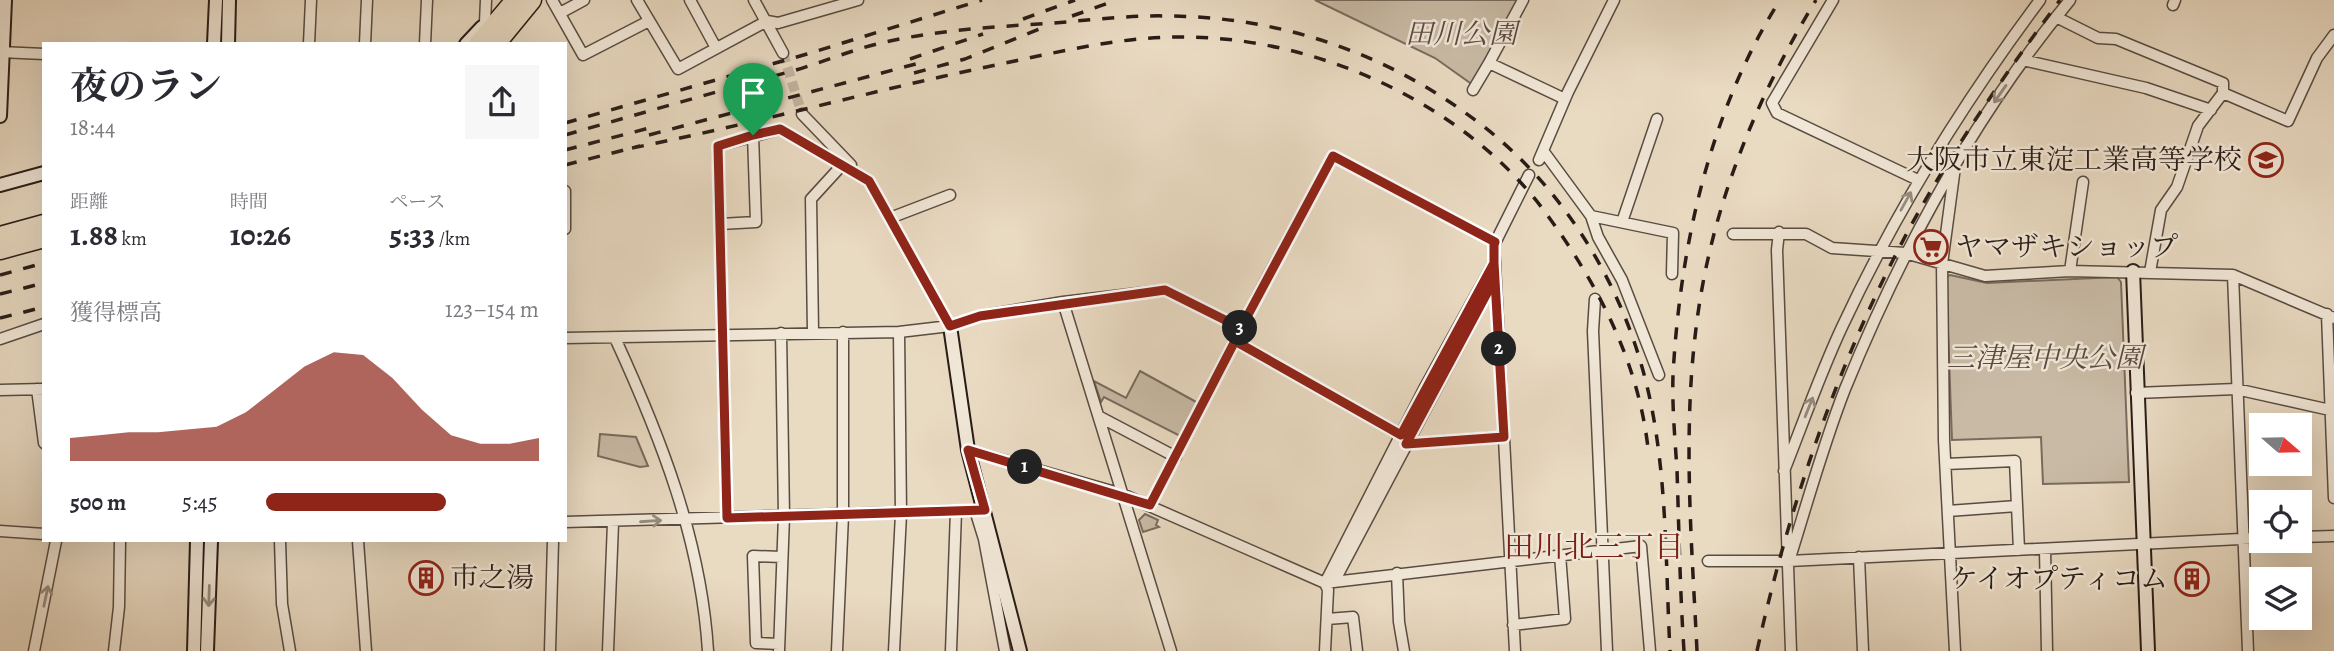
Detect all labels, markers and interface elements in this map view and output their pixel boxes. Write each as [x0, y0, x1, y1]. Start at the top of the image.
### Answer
park label: 田川公園 [1405, 15, 1521, 53]
text: 夜のラン [70, 60, 222, 112]
pin [723, 63, 783, 135]
button: share [465, 65, 539, 139]
icon: arrive [734, 74, 772, 112]
one-way arrow [1993, 84, 2007, 103]
text: 18:44 [70, 112, 115, 143]
place label: 大阪市立東淀工業高等学校 [1906, 141, 2242, 179]
school or university icon: 大阪市立東淀工業高等学校 [2247, 141, 2285, 179]
text: 距離 [70, 189, 108, 215]
text: 時間 [230, 189, 268, 215]
text: ペース [389, 189, 445, 215]
one-way arrow [1899, 192, 1913, 212]
text: 1.88 [70, 215, 118, 255]
text: 10:26 [230, 215, 291, 255]
text: 5:33 [389, 215, 435, 255]
text: km [118, 226, 147, 252]
text: /km [435, 226, 470, 252]
supermarket icon: ヤマザキショップ [1912, 228, 1950, 266]
place label: ヤマザキショップ [1955, 228, 2178, 266]
text: 123–154 m [445, 294, 539, 325]
text: 獲得標高 [70, 297, 162, 328]
pin: 3 [1222, 310, 1258, 346]
text: 3 [1235, 314, 1244, 340]
pin: 2 [1482, 332, 1516, 366]
text: 2 [1494, 335, 1503, 361]
park label: 三津屋中央公園 [1947, 339, 2147, 377]
one-way arrow [1804, 397, 1817, 418]
north arrow [2249, 413, 2312, 476]
map controls [2249, 413, 2312, 630]
pin: 1 [1007, 449, 1042, 484]
text: 1 [1021, 453, 1028, 479]
text: 500 m [70, 487, 126, 518]
text: 5:45 [182, 487, 218, 518]
button: locate [2249, 490, 2312, 553]
one-way arrow [639, 514, 661, 527]
district label: 田川北三丁目 [1504, 527, 1684, 567]
building icon: 市之湯 [407, 559, 445, 597]
place label: 市之湯 [450, 559, 534, 597]
place label: ケイオプティコム [1950, 560, 2168, 598]
building icon: ケイオプティコム [2173, 560, 2211, 598]
button: layers [2249, 567, 2312, 630]
one-way arrow [203, 584, 216, 607]
one-way arrow [39, 585, 53, 608]

